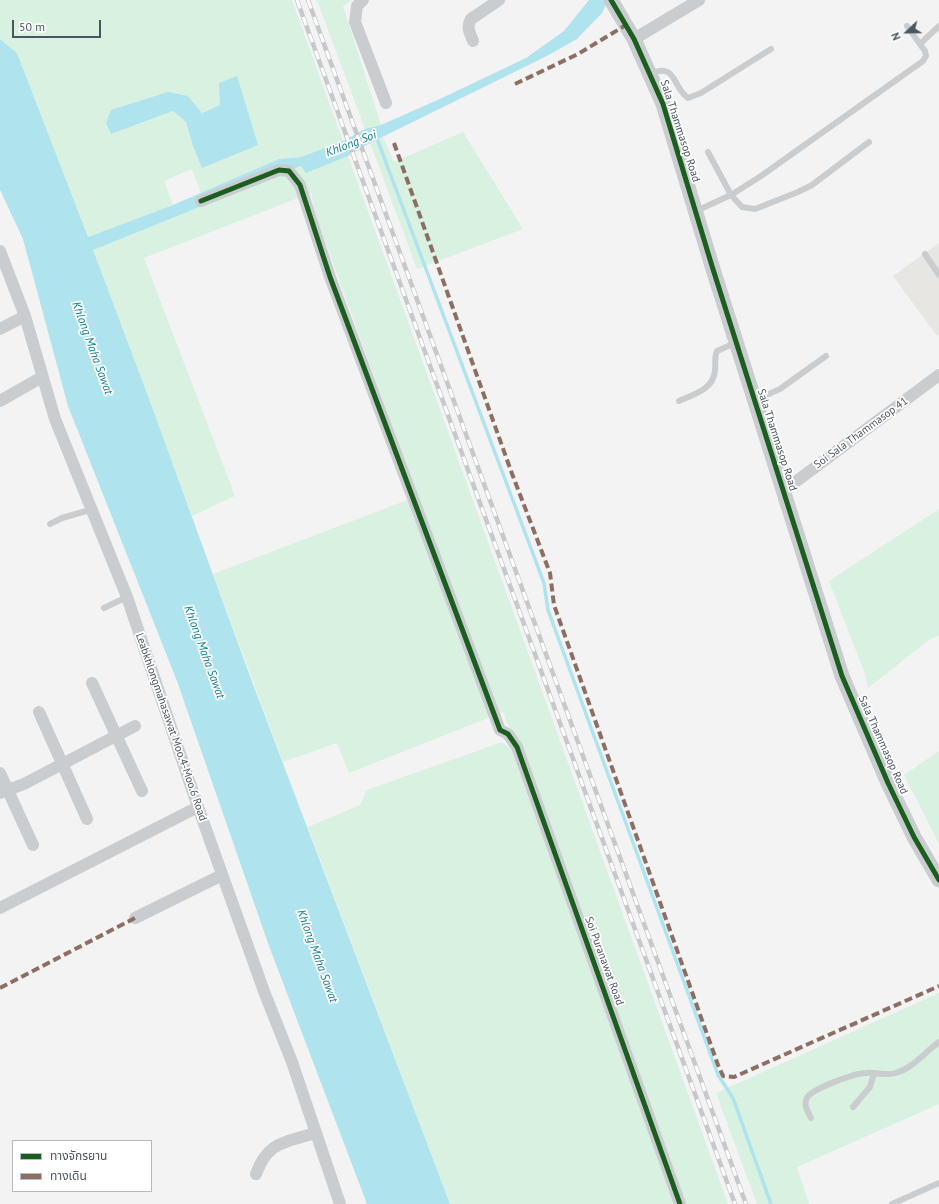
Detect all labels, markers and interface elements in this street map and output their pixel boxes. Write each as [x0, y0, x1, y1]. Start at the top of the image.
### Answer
scale bar [14, 12, 103, 38]
north arrow [887, 12, 927, 52]
text: 50 m [19, 19, 45, 34]
text: N [888, 31, 904, 42]
street label: Sala Thammasop Road [657, 78, 703, 184]
water label: Khlong Soi [324, 128, 378, 160]
water label: Khlong Maha Sawat [68, 299, 116, 397]
street label: Sala Thammasop Road [754, 387, 800, 493]
street label: Soi Sala Thammasop 41 [811, 395, 911, 471]
water label: Khlong Maha Sawat [180, 603, 228, 701]
street label: Leabkhlongmahasawat Moo.4-Moo.6 Road [133, 631, 209, 823]
street label: Sala Thammasop Road [855, 694, 911, 796]
water label: Khlong Maha Sawat [293, 907, 341, 1005]
street label: Soi Puranawat Road [582, 915, 626, 1007]
legend [12, 1140, 152, 1192]
text: ทางจักรยาน [50, 1148, 107, 1163]
text: ทางเดิน [50, 1168, 87, 1183]

